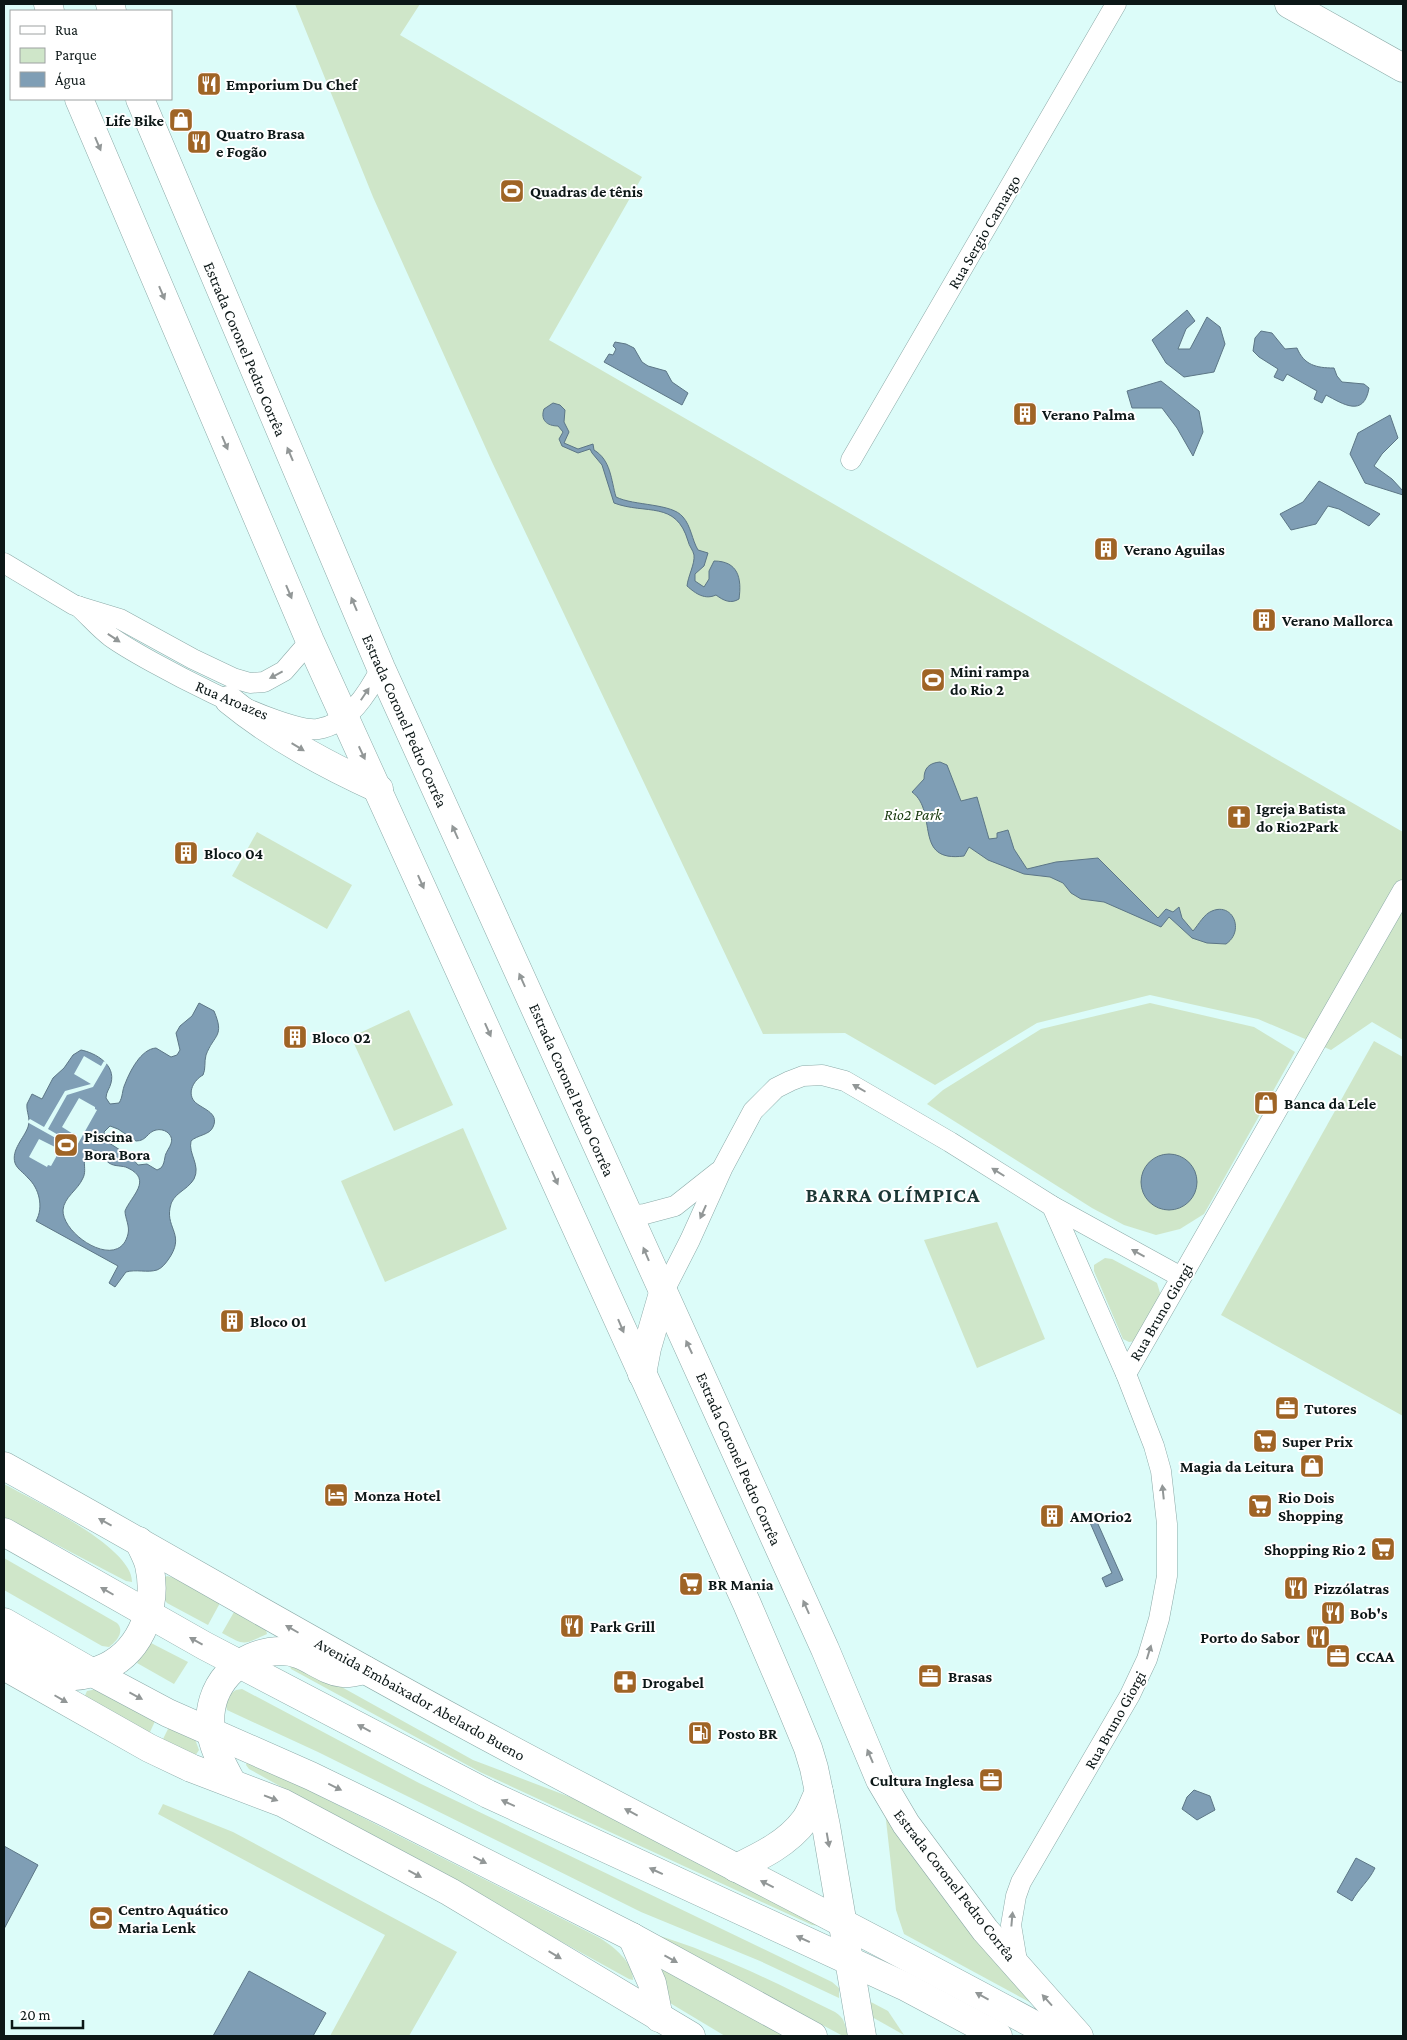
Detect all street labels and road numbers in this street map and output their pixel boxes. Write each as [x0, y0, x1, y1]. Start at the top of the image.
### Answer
street label: Rua Sergio Camargo [945, 172, 1024, 292]
street label: Estrada Coronel Pedro Corrêa [201, 259, 290, 439]
street label: Estrada Coronel Pedro Corrêa [359, 632, 451, 811]
street label: Rua Aroazes [193, 677, 271, 723]
street label: Estrada Coronel Pedro Corrêa [526, 1001, 618, 1180]
street label: Rua Bruno Giorgi [1126, 1260, 1197, 1364]
street label: Estrada Coronel Pedro Corrêa [693, 1370, 785, 1549]
street label: Avenida Embaixador Abelardo Bueno [312, 1634, 528, 1764]
street label: Rua Bruno Giorgi [1081, 1668, 1150, 1773]
street label: Estrada Coronel Pedro Corrêa [891, 1806, 1020, 1965]

